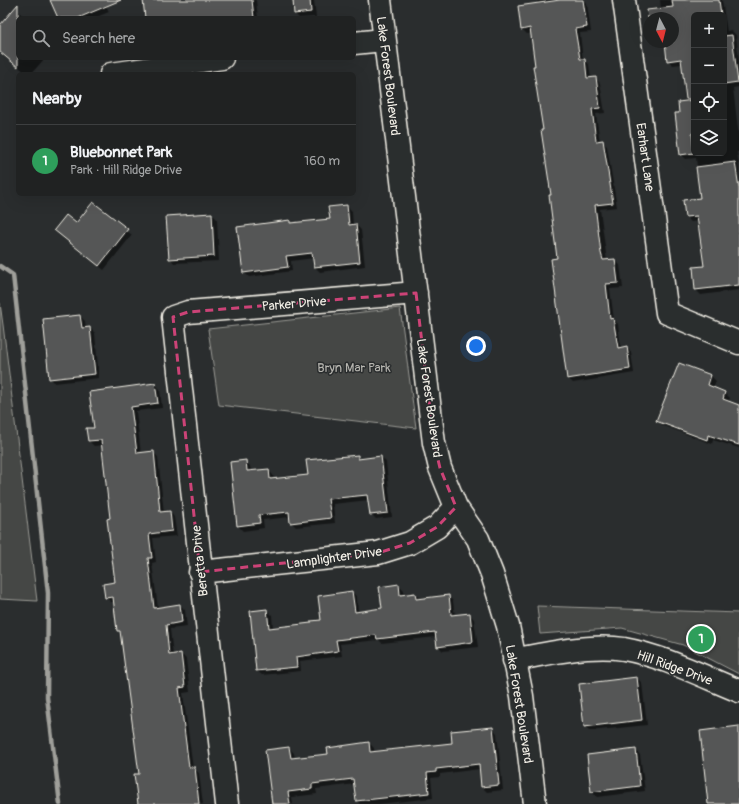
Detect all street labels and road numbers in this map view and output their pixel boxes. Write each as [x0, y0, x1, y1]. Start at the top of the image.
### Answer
street label: Lake Forest Boulevard [373, 16, 403, 137]
street label: Earhart Lane [632, 122, 658, 193]
street label: Parker Drive [261, 293, 327, 315]
street label: Lake Forest Boulevard [413, 338, 445, 459]
street label: Beretta Drive [188, 524, 212, 597]
street label: Lamplighter Drive [285, 543, 383, 573]
street label: Lake Forest Boulevard [502, 644, 536, 765]
street label: Hill Ridge Drive [635, 647, 715, 689]

